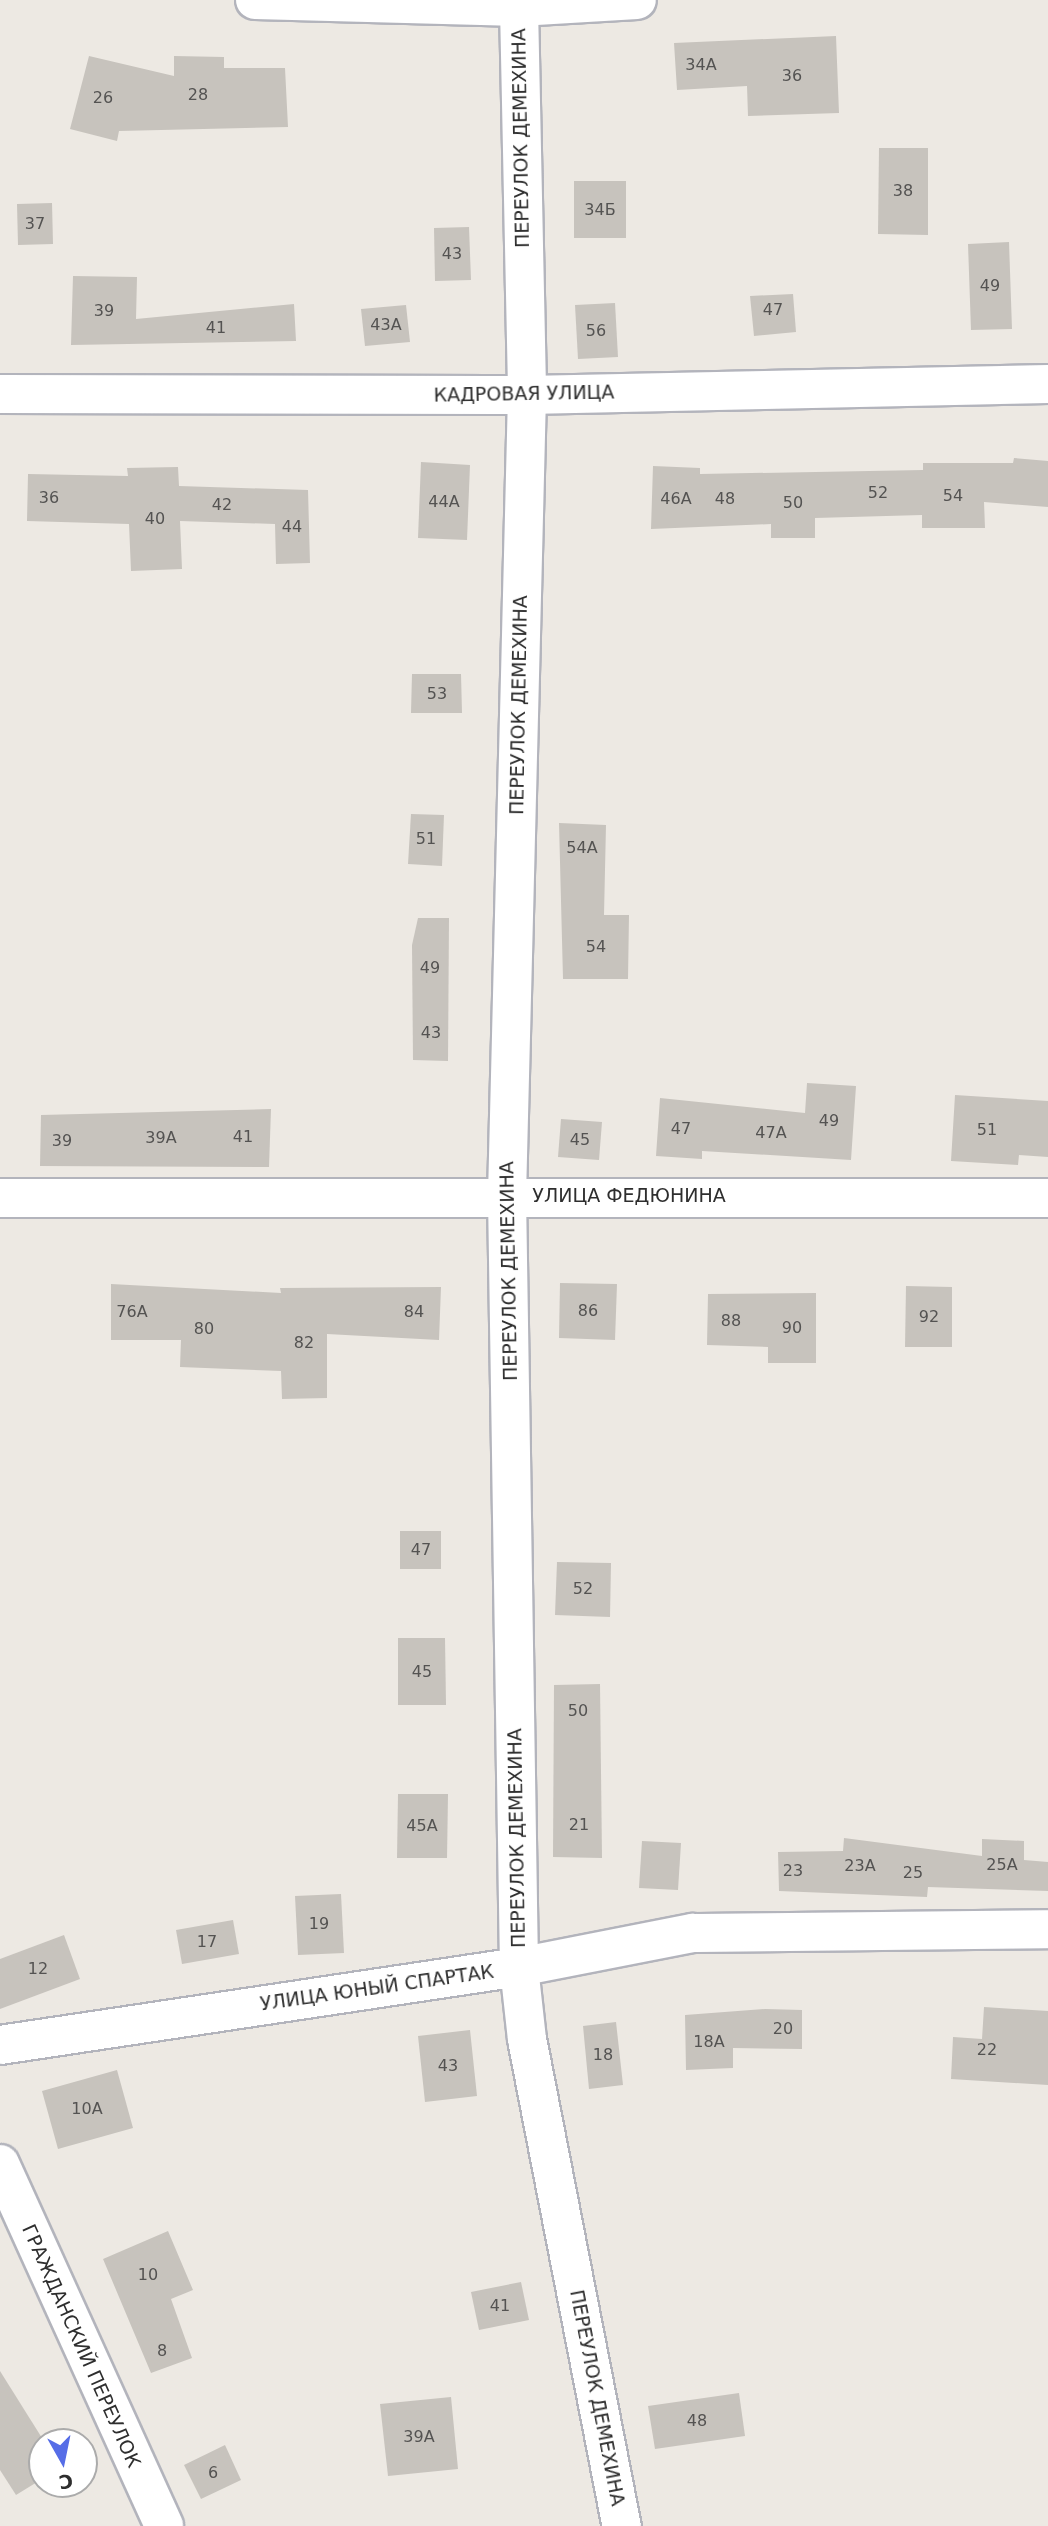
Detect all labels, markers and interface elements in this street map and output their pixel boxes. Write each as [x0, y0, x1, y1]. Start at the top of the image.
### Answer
street label: ПЕРЕУЛОК ДЕМЕХИНА [508, 28, 534, 248]
house number: 34А [685, 55, 717, 75]
house number: 36 [782, 66, 802, 86]
house number: 28 [188, 85, 208, 105]
house number: 26 [93, 88, 113, 108]
house number: 38 [893, 181, 913, 201]
house number: 34Б [584, 200, 616, 220]
house number: 37 [25, 214, 45, 234]
house number: 43 [442, 244, 462, 264]
house number: 49 [980, 276, 1000, 296]
house number: 47 [763, 300, 783, 320]
house number: 39 [94, 301, 114, 321]
house number: 43А [370, 315, 402, 335]
house number: 41 [206, 318, 226, 338]
house number: 56 [586, 321, 606, 341]
street label: КАДРОВАЯ УЛИЦА [433, 381, 615, 407]
house number: 52 [868, 483, 888, 503]
house number: 54 [943, 486, 963, 506]
house number: 36 [39, 488, 59, 508]
house number: 46А [660, 489, 692, 509]
house number: 48 [715, 489, 735, 509]
house number: 44А [428, 492, 460, 512]
house number: 50 [783, 493, 803, 513]
house number: 42 [212, 495, 232, 515]
house number: 40 [145, 509, 165, 529]
house number: 44 [282, 517, 302, 537]
street label: ПЕРЕУЛОК ДЕМЕХИНА [506, 595, 532, 815]
house number: 53 [427, 684, 447, 704]
house number: 51 [416, 829, 436, 849]
house number: 54А [566, 838, 598, 858]
house number: 54 [586, 937, 606, 957]
house number: 49 [420, 958, 440, 978]
house number: 43 [421, 1023, 441, 1043]
house number: 49 [819, 1111, 839, 1131]
house number: 47 [671, 1119, 691, 1139]
house number: 51 [977, 1120, 997, 1140]
house number: 47А [755, 1123, 787, 1143]
house number: 41 [233, 1127, 253, 1147]
house number: 39А [145, 1128, 177, 1148]
house number: 45 [570, 1130, 590, 1150]
house number: 39 [52, 1131, 72, 1151]
street label: ПЕРЕУЛОК ДЕМЕХИНА [496, 1161, 522, 1381]
street label: УЛИЦА ФЕДЮНИНА [532, 1185, 726, 1207]
house number: 86 [578, 1301, 598, 1321]
house number: 76А [116, 1302, 148, 1322]
house number: 84 [404, 1302, 424, 1322]
house number: 92 [919, 1307, 939, 1327]
house number: 88 [721, 1311, 741, 1331]
house number: 90 [782, 1318, 802, 1338]
house number: 80 [194, 1319, 214, 1339]
house number: 82 [294, 1333, 314, 1353]
house number: 47 [411, 1540, 431, 1560]
house number: 52 [573, 1579, 593, 1599]
house number: 45 [412, 1662, 432, 1682]
house number: 50 [568, 1701, 588, 1721]
street label: ПЕРЕУЛОК ДЕМЕХИНА [504, 1728, 530, 1948]
house number: 21 [569, 1815, 589, 1835]
house number: 45А [406, 1816, 438, 1836]
house number: 25А [986, 1855, 1018, 1875]
house number: 23А [844, 1856, 876, 1876]
house number: 23 [783, 1861, 803, 1881]
house number: 25 [903, 1863, 923, 1883]
house number: 19 [309, 1914, 329, 1934]
house number: 17 [197, 1932, 217, 1952]
house number: 12 [28, 1959, 48, 1979]
street label: УЛИЦА ЮНЫЙ СПАРТАК [259, 1960, 495, 2016]
house number: 20 [773, 2019, 793, 2039]
house number: 18А [693, 2032, 725, 2052]
house number: 22 [977, 2040, 997, 2060]
house number: 18 [593, 2045, 613, 2065]
house number: 43 [438, 2056, 458, 2076]
house number: 10А [71, 2099, 103, 2119]
street label: ГРАЖДАНСКИЙ ПЕРЕУЛОК [17, 2221, 145, 2471]
house number: 10 [138, 2265, 158, 2285]
street label: ПЕРЕУЛОК ДЕМЕХИНА [565, 2288, 629, 2508]
house number: 41 [490, 2296, 510, 2316]
house number: 8 [157, 2341, 167, 2361]
house number: 48 [687, 2411, 707, 2431]
house number: 39А [403, 2427, 435, 2447]
north arrow [28, 2428, 98, 2498]
house number: 6 [208, 2463, 218, 2483]
text: С [57, 2470, 75, 2494]

